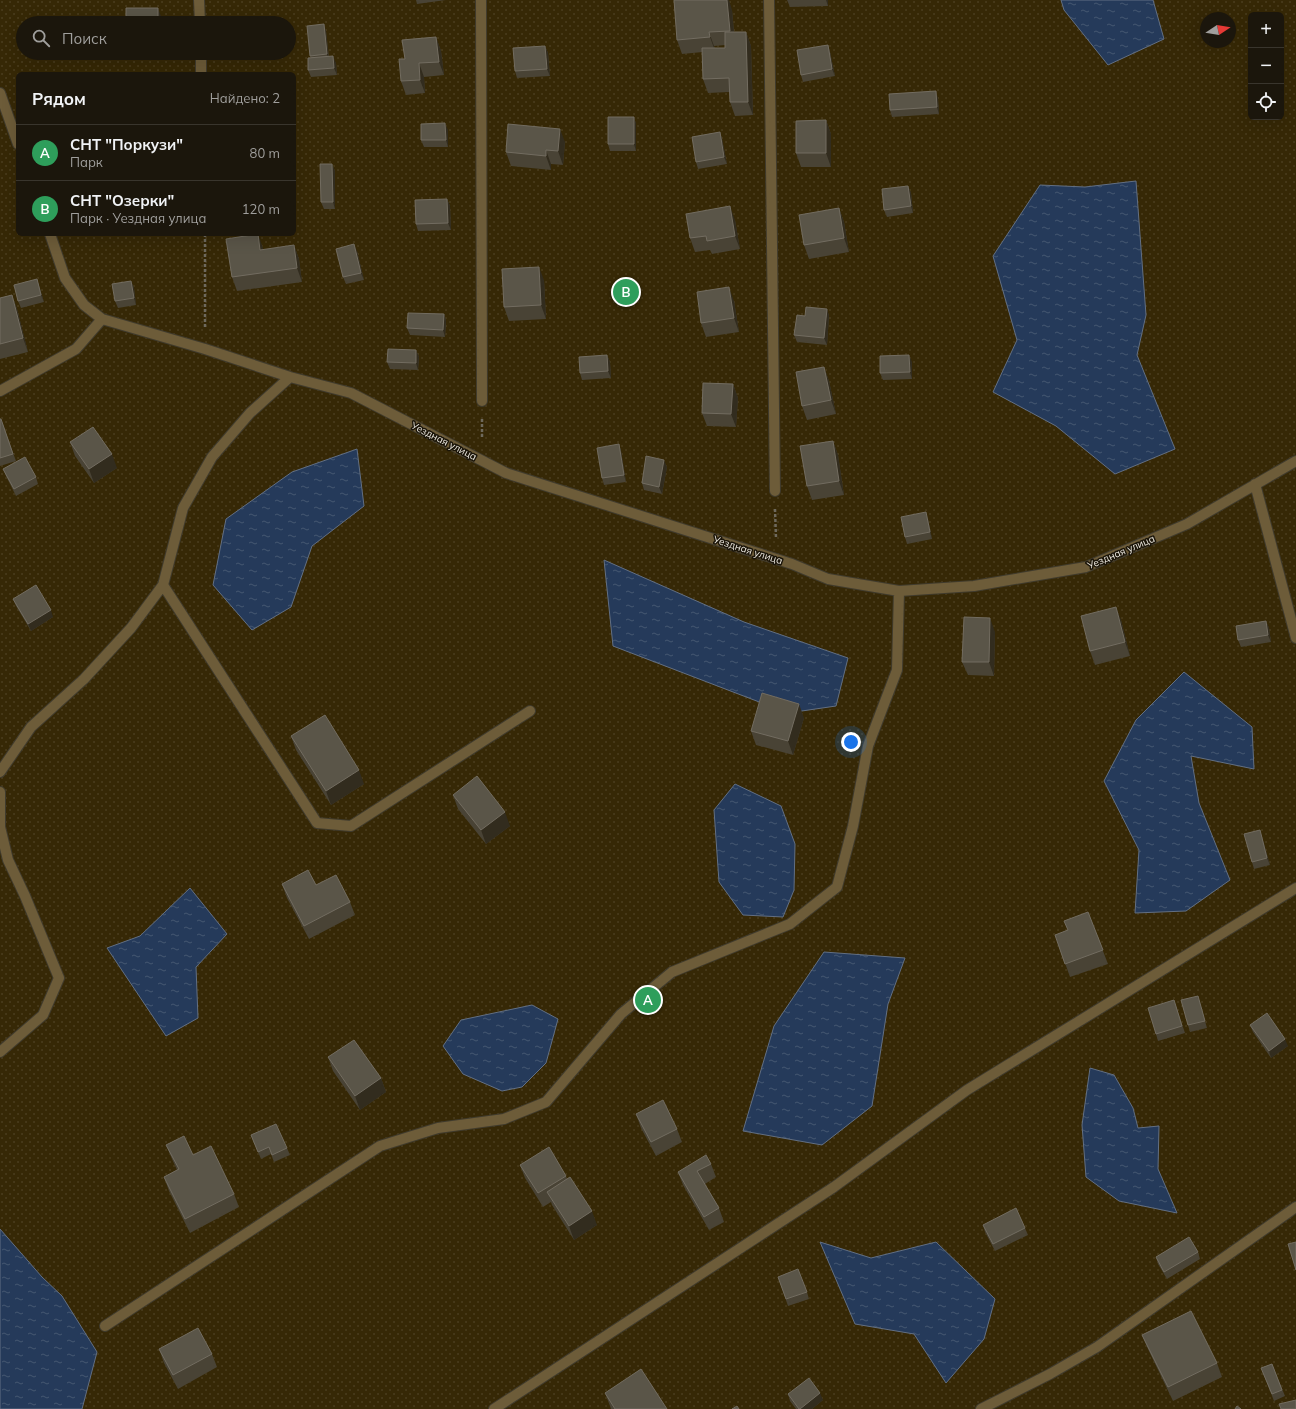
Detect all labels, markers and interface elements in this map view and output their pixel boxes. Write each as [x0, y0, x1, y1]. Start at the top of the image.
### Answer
north arrow [1200, 12, 1236, 48]
map controls [1248, 12, 1284, 120]
button: + [1248, 12, 1284, 48]
search box [16, 16, 296, 60]
icon: search [30, 27, 52, 49]
text: Поиск [62, 29, 107, 48]
button: − [1248, 48, 1284, 84]
button: locate [1248, 84, 1284, 120]
text: Рядом [32, 88, 86, 109]
text: Найдено: 2 [210, 90, 280, 106]
text: СНТ "Поркузи" [70, 135, 183, 154]
text: A [40, 145, 50, 161]
text: 80 m [250, 145, 280, 161]
text: Парк [70, 154, 103, 170]
text: СНТ "Озерки" [70, 191, 174, 210]
text: B [41, 201, 49, 217]
text: 120 m [242, 201, 280, 217]
text: Парк · Уездная улица [70, 210, 206, 226]
pin: B [613, 277, 639, 307]
street label: Уездная улица [408, 418, 479, 463]
street label: Уездная улица [711, 532, 784, 567]
street label: Уездная улица [1084, 532, 1157, 572]
your location [841, 732, 861, 752]
pin: A [635, 985, 661, 1015]

